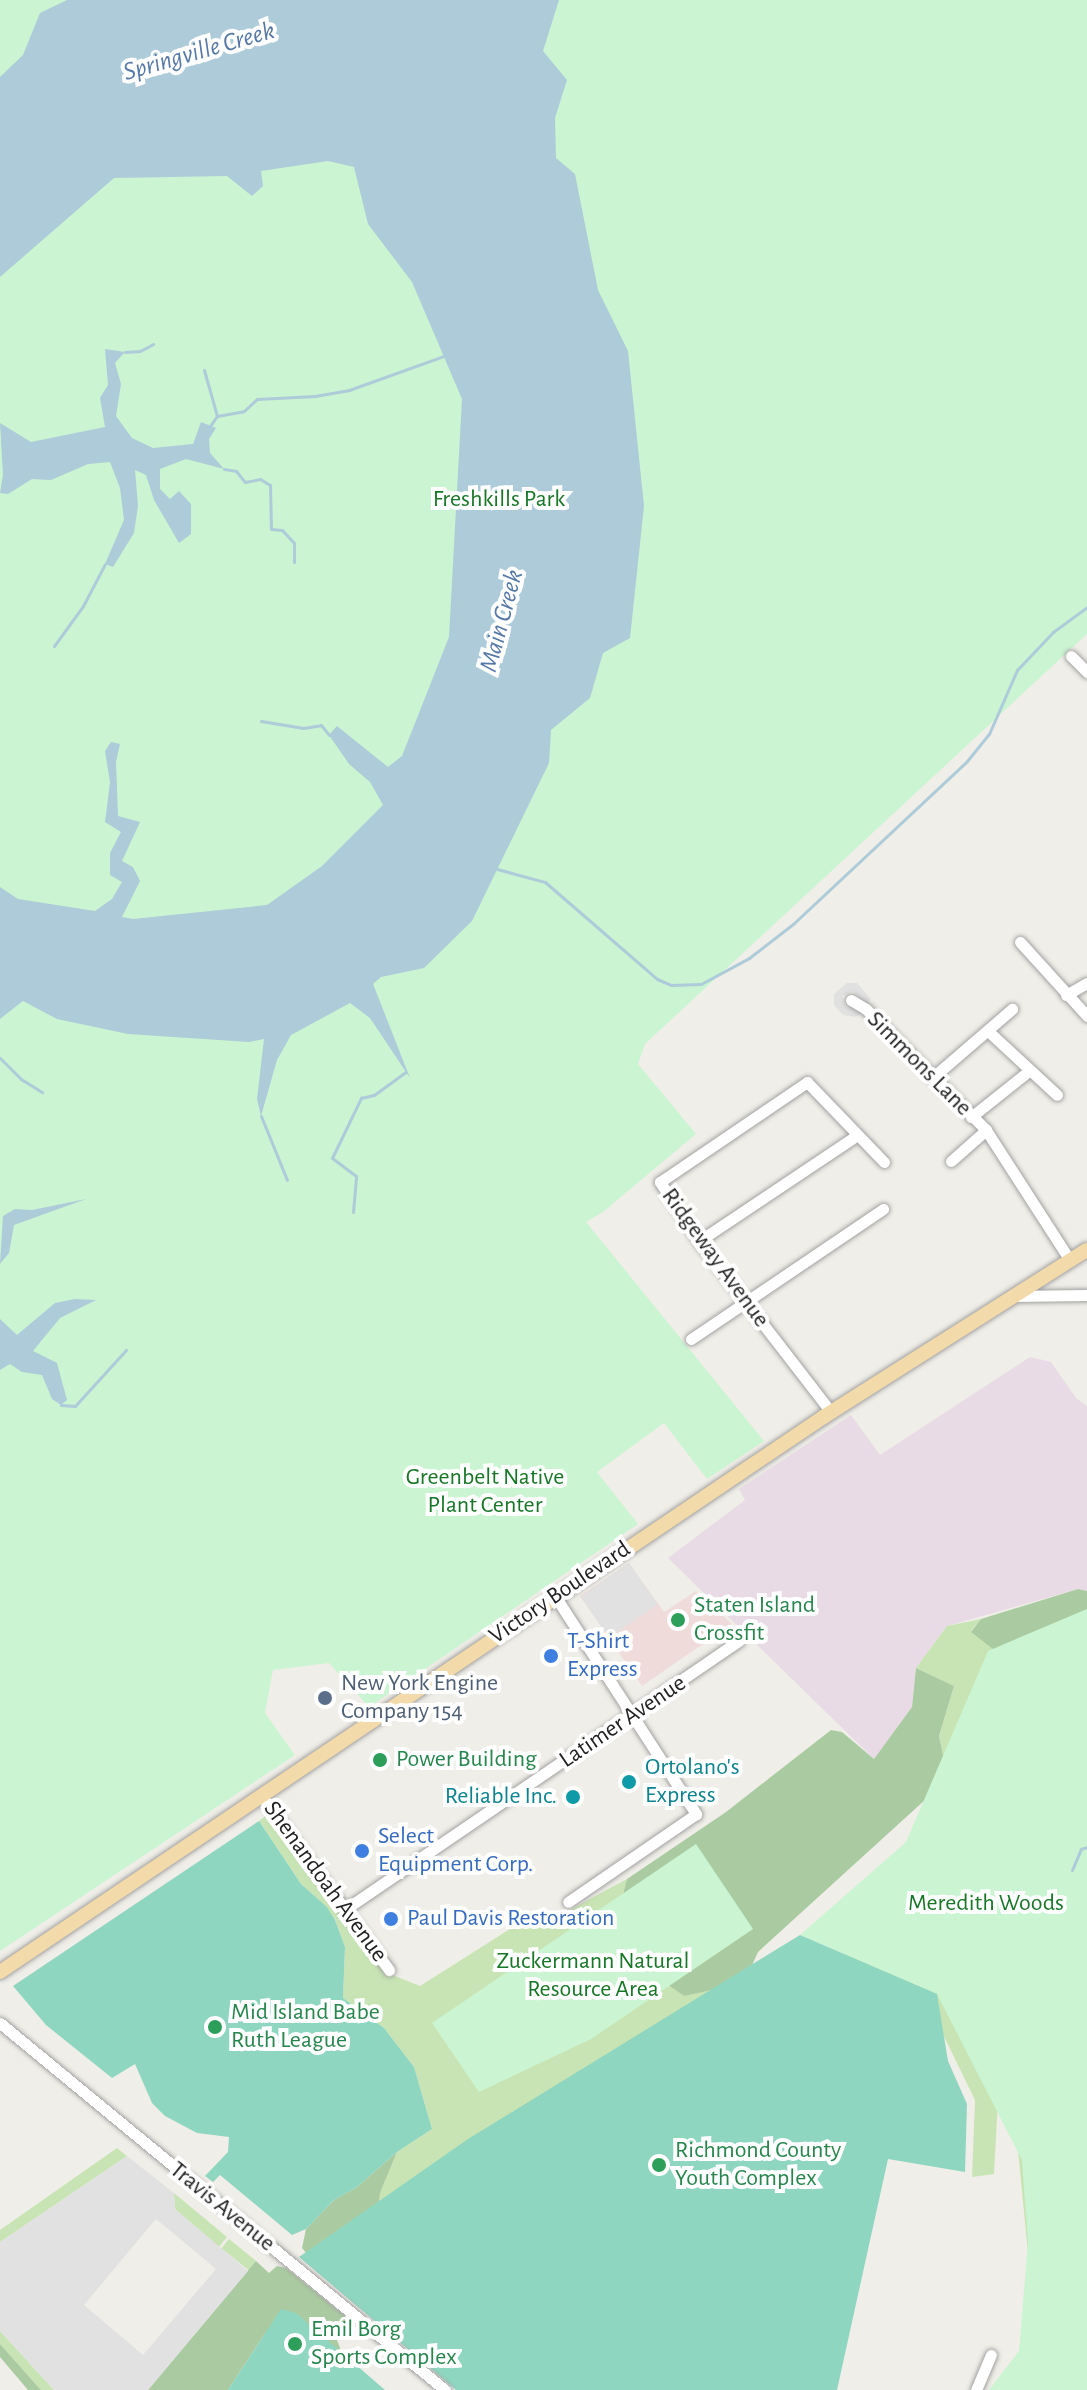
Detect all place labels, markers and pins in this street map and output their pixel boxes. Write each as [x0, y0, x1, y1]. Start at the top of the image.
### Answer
place label: Staten Island Crossfit [694, 1592, 815, 1648]
marker: Staten Island Crossfit [669, 1611, 687, 1629]
place label: T-Shirt Express [567, 1628, 638, 1684]
marker: T-Shirt Express [542, 1647, 560, 1665]
place label: New York Engine Company 154 [341, 1670, 498, 1726]
marker: New York Engine Company 154 [316, 1689, 334, 1707]
place label: Power Building [396, 1746, 537, 1774]
marker: Power Building [371, 1751, 389, 1769]
place label: Ortolano's Express [645, 1754, 740, 1810]
marker: Ortolano's Express [620, 1773, 638, 1791]
place label: Reliable Inc. [445, 1783, 557, 1811]
marker: Reliable Inc. [564, 1788, 582, 1806]
place label: Select Equipment Corp. [378, 1823, 533, 1879]
marker: Select Equipment Corp. [353, 1842, 371, 1860]
place label: Paul Davis Restoration [407, 1905, 614, 1933]
marker: Paul Davis Restoration [382, 1910, 400, 1928]
place label: Mid Island Babe Ruth League [231, 1999, 380, 2055]
marker: Mid Island Babe Ruth League [206, 2018, 224, 2036]
place label: Richmond County Youth Complex [675, 2137, 841, 2193]
marker: Richmond County Youth Complex [650, 2156, 668, 2174]
place label: Emil Borg Sports Complex [311, 2316, 457, 2372]
marker: Emil Borg Sports Complex [286, 2335, 304, 2353]

